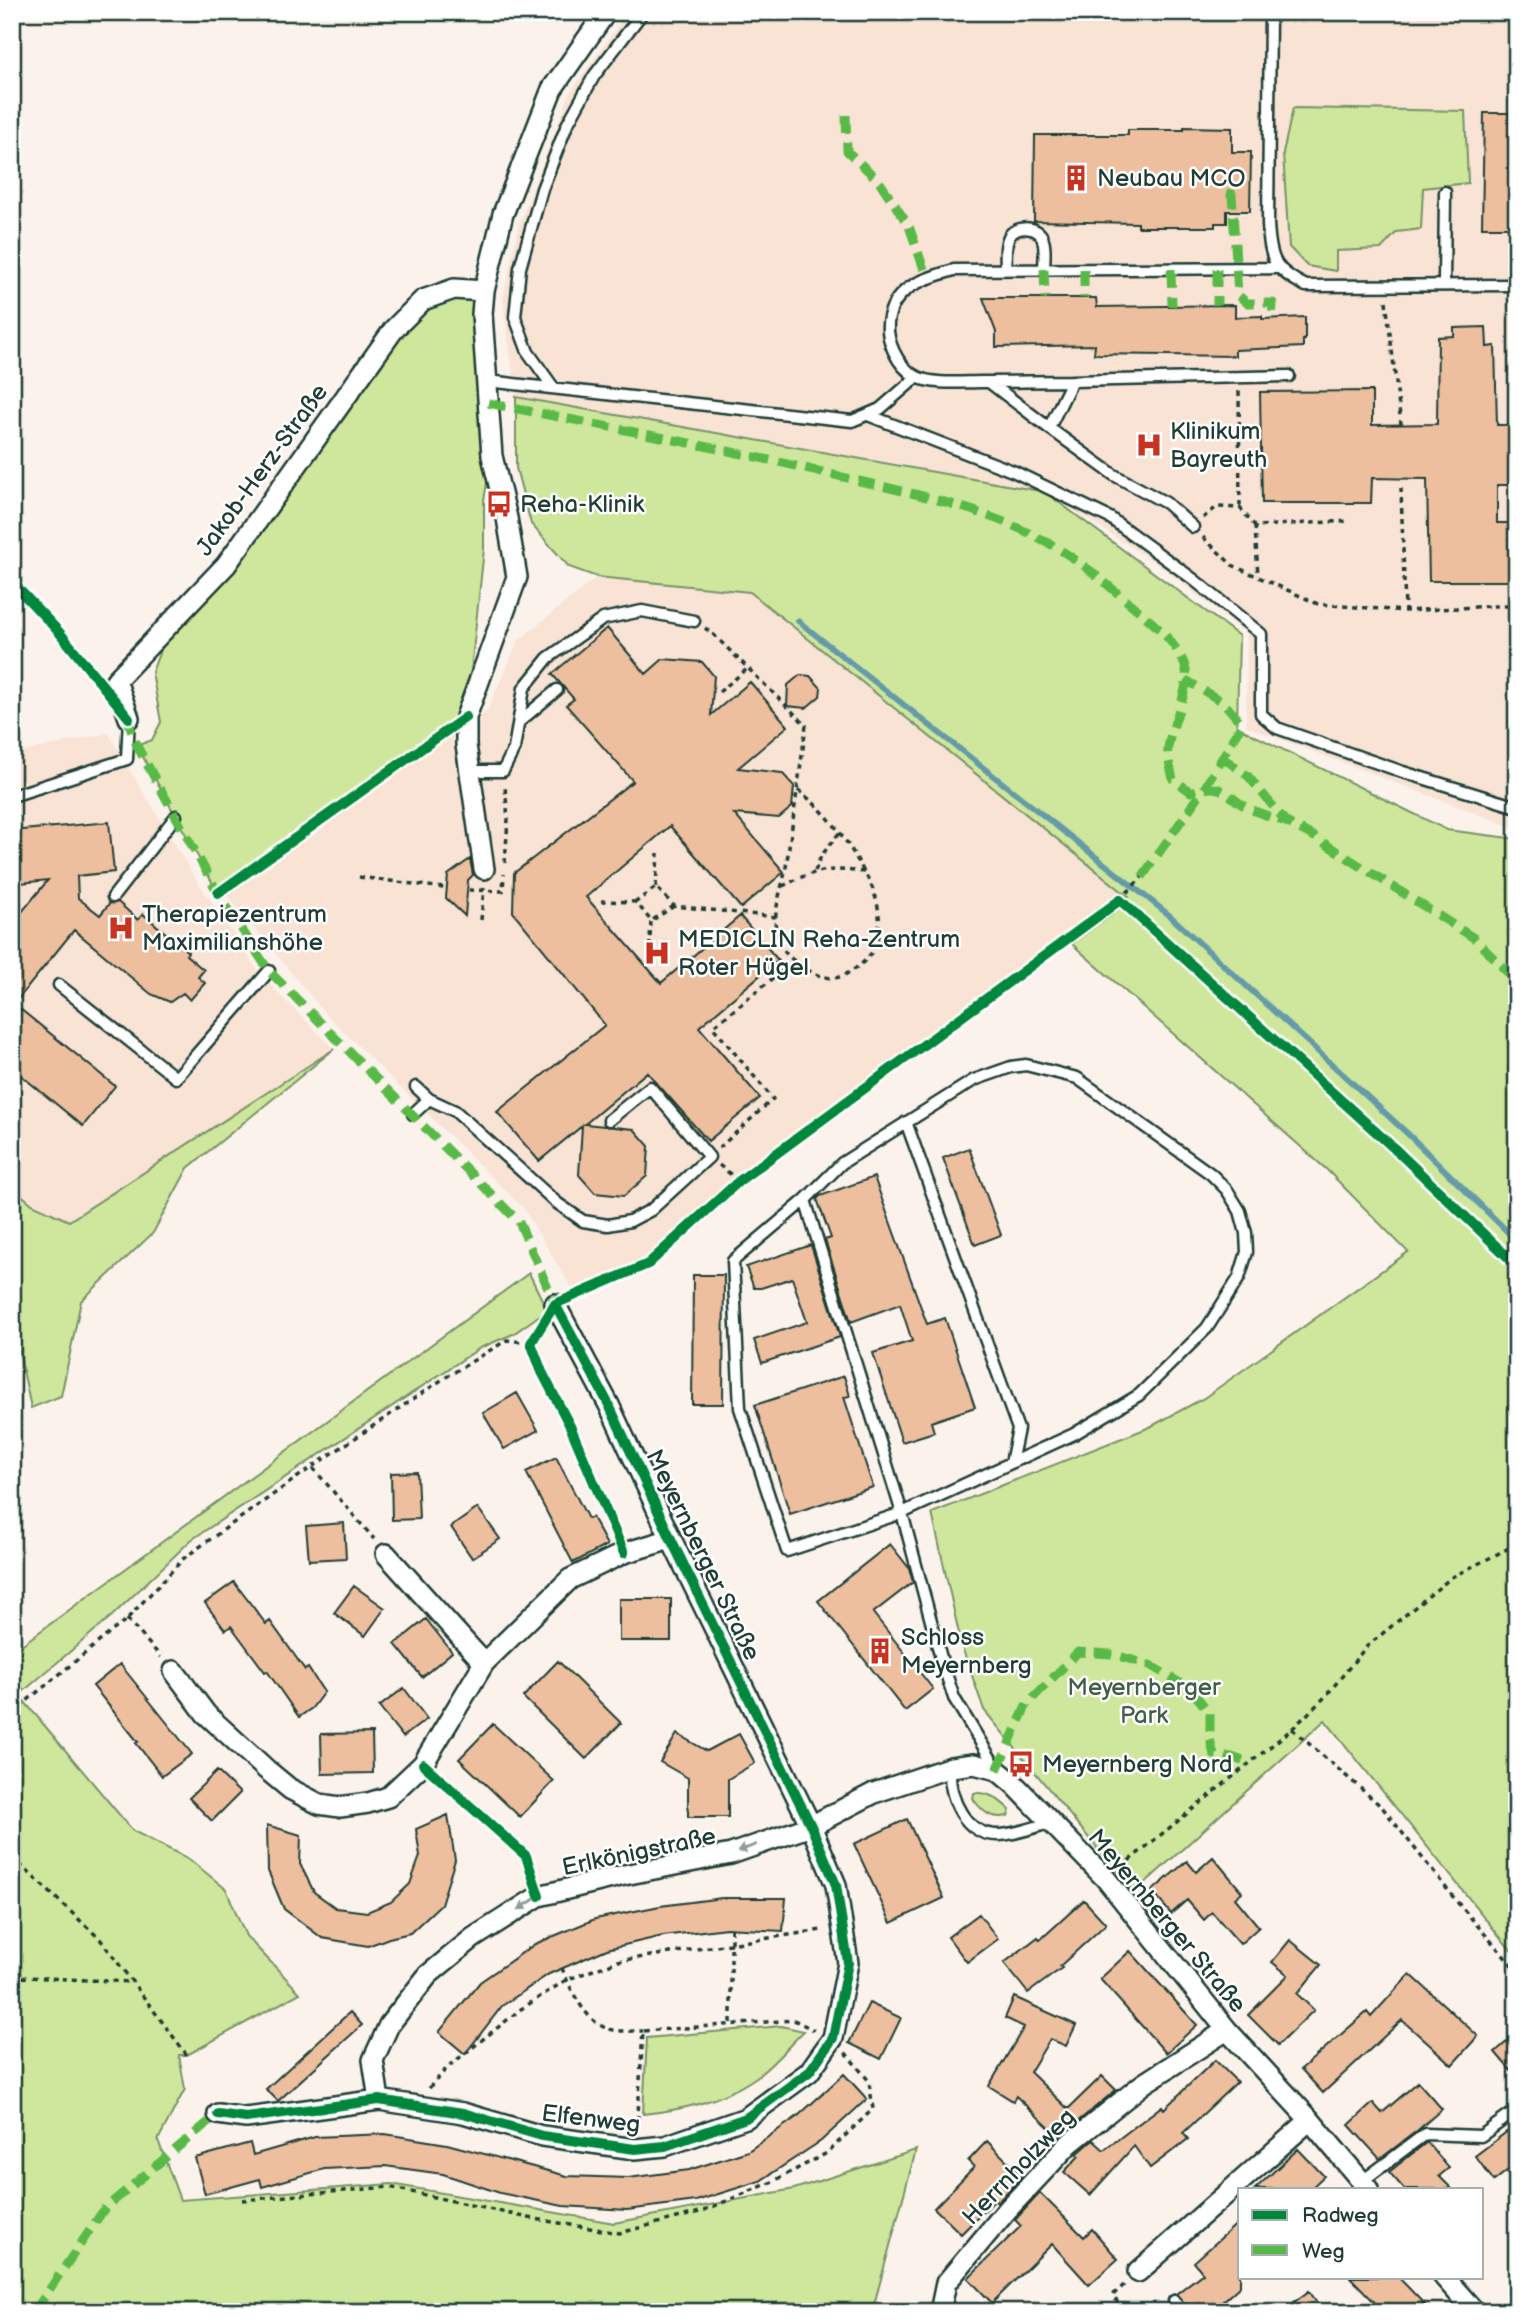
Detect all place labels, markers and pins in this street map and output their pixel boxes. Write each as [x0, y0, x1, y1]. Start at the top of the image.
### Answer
building icon: Neubau MCO [1061, 163, 1091, 193]
place label: Neubau MCO [1097, 164, 1246, 193]
place label: Klinikum Bayreuth [1170, 417, 1267, 474]
hospital icon: Klinikum Bayreuth [1134, 430, 1164, 460]
bus stop icon: Reha-Klinik [484, 489, 514, 519]
place label: Reha-Klinik [520, 490, 645, 519]
place label: Therapiezentrum Maximilianshöhe [142, 900, 327, 957]
hospital icon: Therapiezentrum Maximilianshöhe [106, 913, 136, 943]
place label: MEDICLIN Reha-Zentrum Roter Hügel [678, 925, 960, 982]
hospital icon: MEDICLIN Reha-Zentrum Roter Hügel [642, 938, 672, 968]
place label: Schloss Meyernberg [901, 1623, 1032, 1680]
building icon: Schloss Meyernberg [865, 1636, 895, 1666]
bus stop icon: Meyernberg Nord [1006, 1749, 1036, 1779]
place label: Meyernberg Nord [1042, 1750, 1233, 1779]

